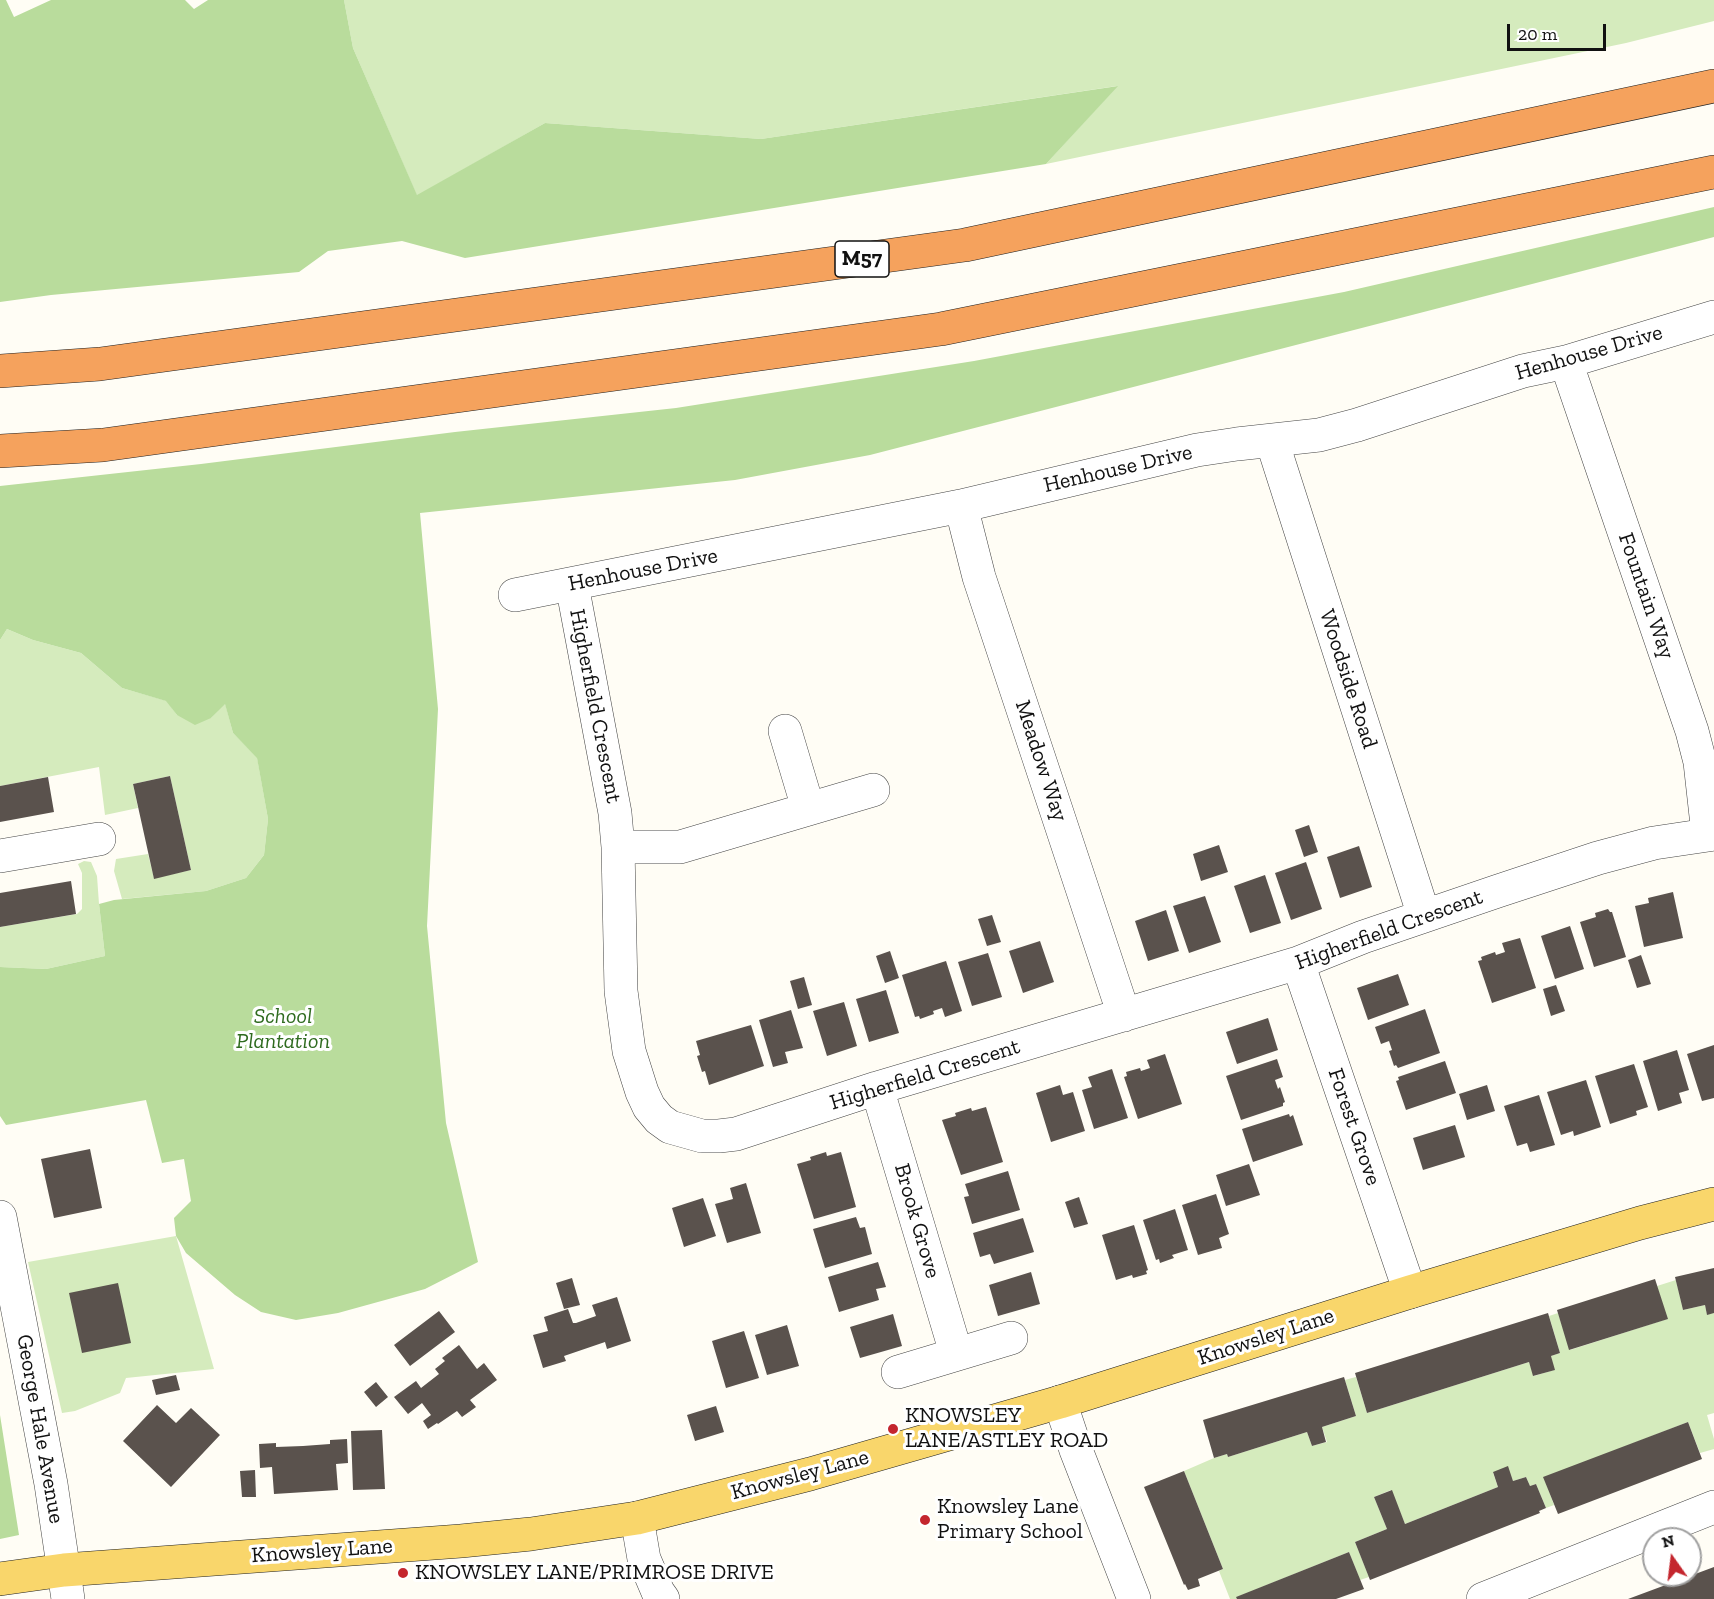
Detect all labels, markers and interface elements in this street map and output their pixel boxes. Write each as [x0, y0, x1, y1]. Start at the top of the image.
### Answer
scale bar [1510, 12, 1609, 50]
text: 20 m [1518, 23, 1557, 45]
road number: M57 [835, 241, 889, 277]
street label: Henhouse Drive [1512, 319, 1666, 387]
street label: Henhouse Drive [1041, 439, 1195, 499]
street label: Fountain Way [1612, 529, 1680, 663]
street label: Henhouse Drive [566, 543, 720, 597]
street label: Woodside Road [1313, 606, 1383, 752]
street label: Higherfield Crescent [563, 607, 627, 805]
street label: Meadow Way [1009, 697, 1073, 825]
street label: Higherfield Crescent [1292, 884, 1486, 976]
park label: School Plantation [236, 1004, 330, 1056]
street label: Higherfield Crescent [827, 1034, 1023, 1116]
street label: Forest Grove [1322, 1065, 1386, 1189]
street label: Brook Grove [888, 1161, 946, 1281]
street label: Knowsley Lane [1195, 1303, 1337, 1371]
street label: George Hale Avenue [10, 1332, 70, 1526]
place label: KNOWSLEY LANE/ASTLEY ROAD [905, 1403, 1108, 1454]
marker: KNOWSLEY LANE/ASTLEY ROAD [886, 1422, 900, 1436]
street label: Knowsley Lane [728, 1444, 872, 1506]
place label: Knowsley Lane Primary School [937, 1494, 1083, 1546]
marker: Knowsley Lane Primary School [918, 1513, 932, 1527]
north arrow [1642, 1527, 1702, 1587]
text: N [1660, 1530, 1676, 1552]
street label: Knowsley Lane [250, 1533, 394, 1569]
place label: KNOWSLEY LANE/PRIMROSE DRIVE [415, 1560, 774, 1586]
marker: KNOWSLEY LANE/PRIMROSE DRIVE [396, 1566, 410, 1580]

